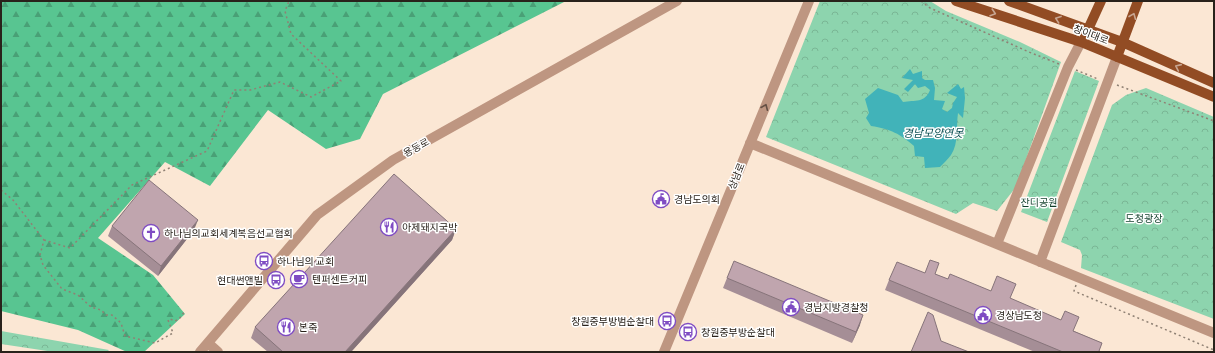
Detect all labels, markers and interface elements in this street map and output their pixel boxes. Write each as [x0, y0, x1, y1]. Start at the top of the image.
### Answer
one-way arrow [990, 8, 997, 17]
one-way arrow [1128, 12, 1136, 19]
one-way arrow [1054, 15, 1061, 23]
street label: 창이대로 [1072, 22, 1110, 46]
one-way arrow [1175, 64, 1183, 72]
one-way arrow [760, 103, 768, 111]
water label: 경남모양연못 [903, 126, 964, 139]
street label: 용동로 [401, 135, 431, 159]
street label: 상남로 [725, 161, 747, 191]
public building icon: 경남도의회 [651, 189, 671, 209]
place label: 경남도의회 [674, 193, 720, 205]
park label: 잔디공원 [1021, 196, 1057, 208]
park label: 도청광장 [1126, 212, 1162, 224]
restaurant icon: 아제돼지국박 [379, 217, 399, 237]
place label: 아제돼지국박 [402, 221, 458, 233]
church icon: 하나님의교회세계복음선교협회 [141, 223, 161, 243]
place label: 하나님의교회세계복음선교협회 [164, 227, 293, 239]
bus stop icon: 하나님의 교회 [254, 251, 274, 271]
place label: 하나님의 교회 [277, 255, 334, 267]
cafe icon: 텐퍼센트커피 [289, 269, 309, 289]
bus stop icon: 현대썬앤빌 [266, 270, 286, 290]
place label: 텐퍼센트커피 [312, 273, 367, 285]
place label: 현대썬앤빌 [217, 274, 263, 286]
public building icon: 경남지방경찰청 [781, 297, 801, 317]
place label: 경남지방경찰청 [804, 301, 868, 313]
public building icon: 경상남도청 [973, 305, 993, 325]
place label: 경상남도청 [996, 309, 1042, 321]
bus stop icon: 창원중부방범순찰대 [657, 311, 677, 331]
place label: 창원중부방범순찰대 [571, 315, 654, 327]
restaurant icon: 본죽 [276, 317, 296, 337]
place label: 본죽 [299, 321, 317, 333]
bus stop icon: 창원중부방순찰대 [678, 322, 698, 342]
place label: 창원중부방순찰대 [701, 326, 775, 338]

